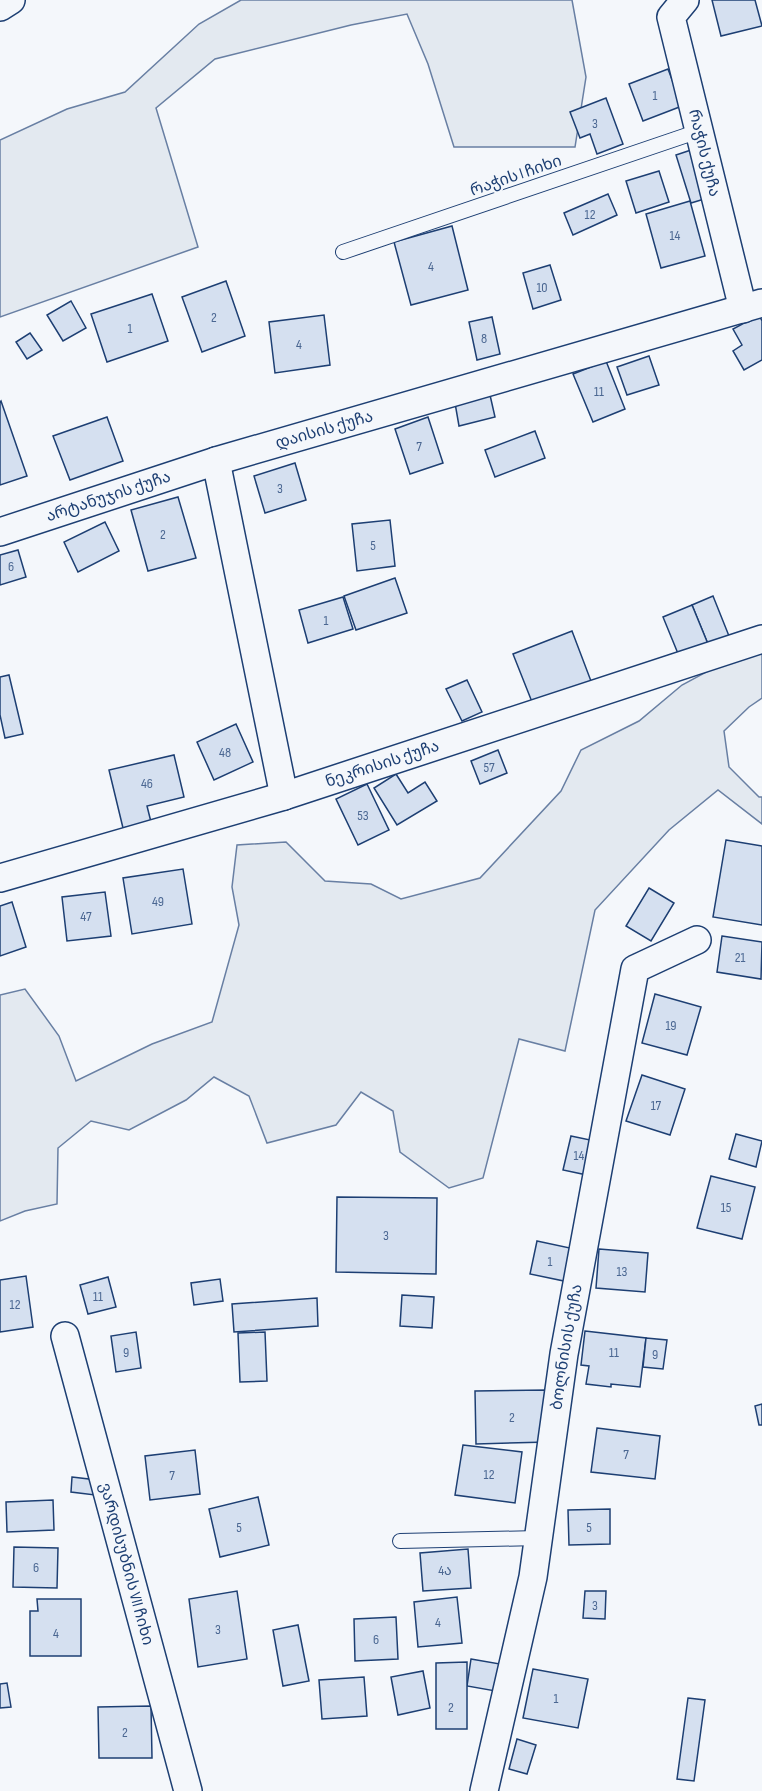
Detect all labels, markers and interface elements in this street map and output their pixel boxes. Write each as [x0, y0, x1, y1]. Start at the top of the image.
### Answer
house number: 1 [653, 87, 658, 104]
street label: რაჭის ქუჩა [685, 107, 724, 199]
house number: 3 [592, 115, 598, 132]
street label: რაჭის I ჩიხი [468, 151, 564, 201]
house number: 12 [585, 206, 596, 223]
house number: 14 [670, 227, 681, 244]
house number: 4 [428, 258, 434, 275]
house number: 10 [536, 279, 548, 296]
house number: 2 [211, 309, 217, 326]
house number: 1 [128, 320, 133, 337]
house number: 8 [481, 330, 487, 347]
house number: 4 [296, 336, 302, 353]
house number: 11 [594, 383, 604, 400]
street label: დაისის ქუჩა [273, 407, 375, 453]
house number: 7 [416, 438, 422, 455]
street label: არტანუჯის ქუჩა [44, 467, 173, 526]
house number: 3 [277, 480, 283, 497]
house number: 2 [160, 526, 166, 543]
house number: 5 [370, 537, 376, 554]
house number: 6 [8, 558, 14, 575]
house number: 1 [324, 612, 329, 629]
street label: ნეკრისის ქუჩა [323, 736, 442, 791]
house number: 48 [219, 744, 231, 761]
house number: 57 [483, 759, 495, 776]
house number: 46 [141, 775, 153, 792]
house number: 53 [357, 807, 369, 824]
house number: 49 [152, 893, 164, 910]
house number: 47 [80, 908, 92, 925]
house number: 21 [735, 949, 745, 966]
house number: 19 [665, 1017, 677, 1034]
house number: 17 [651, 1097, 662, 1114]
house number: 14 [574, 1147, 585, 1164]
house number: 15 [721, 1199, 732, 1216]
house number: 3 [383, 1227, 389, 1244]
house number: 1 [548, 1253, 553, 1270]
house number: 13 [617, 1263, 628, 1280]
street label: ბოლნისის ქუჩა [547, 1282, 586, 1411]
house number: 11 [93, 1288, 103, 1305]
house number: 12 [10, 1296, 21, 1313]
house number: 9 [123, 1344, 129, 1361]
house number: 11 [609, 1344, 619, 1361]
house number: 9 [652, 1346, 658, 1363]
house number: 2 [509, 1409, 515, 1426]
house number: 7 [623, 1446, 629, 1463]
house number: 12 [484, 1466, 495, 1483]
house number: 7 [169, 1467, 175, 1484]
street label: ვარდისუბნის VII ჩიხი [96, 1480, 158, 1647]
house number: 5 [236, 1519, 242, 1536]
house number: 5 [586, 1519, 592, 1536]
house number: 6 [33, 1559, 39, 1576]
house number: 4ა [438, 1562, 452, 1579]
house number: 3 [592, 1597, 598, 1614]
house number: 4 [435, 1614, 441, 1631]
house number: 3 [215, 1621, 221, 1638]
house number: 4 [53, 1625, 59, 1642]
house number: 6 [373, 1631, 379, 1648]
house number: 1 [554, 1690, 559, 1707]
house number: 2 [448, 1699, 454, 1716]
house number: 2 [122, 1724, 128, 1741]

